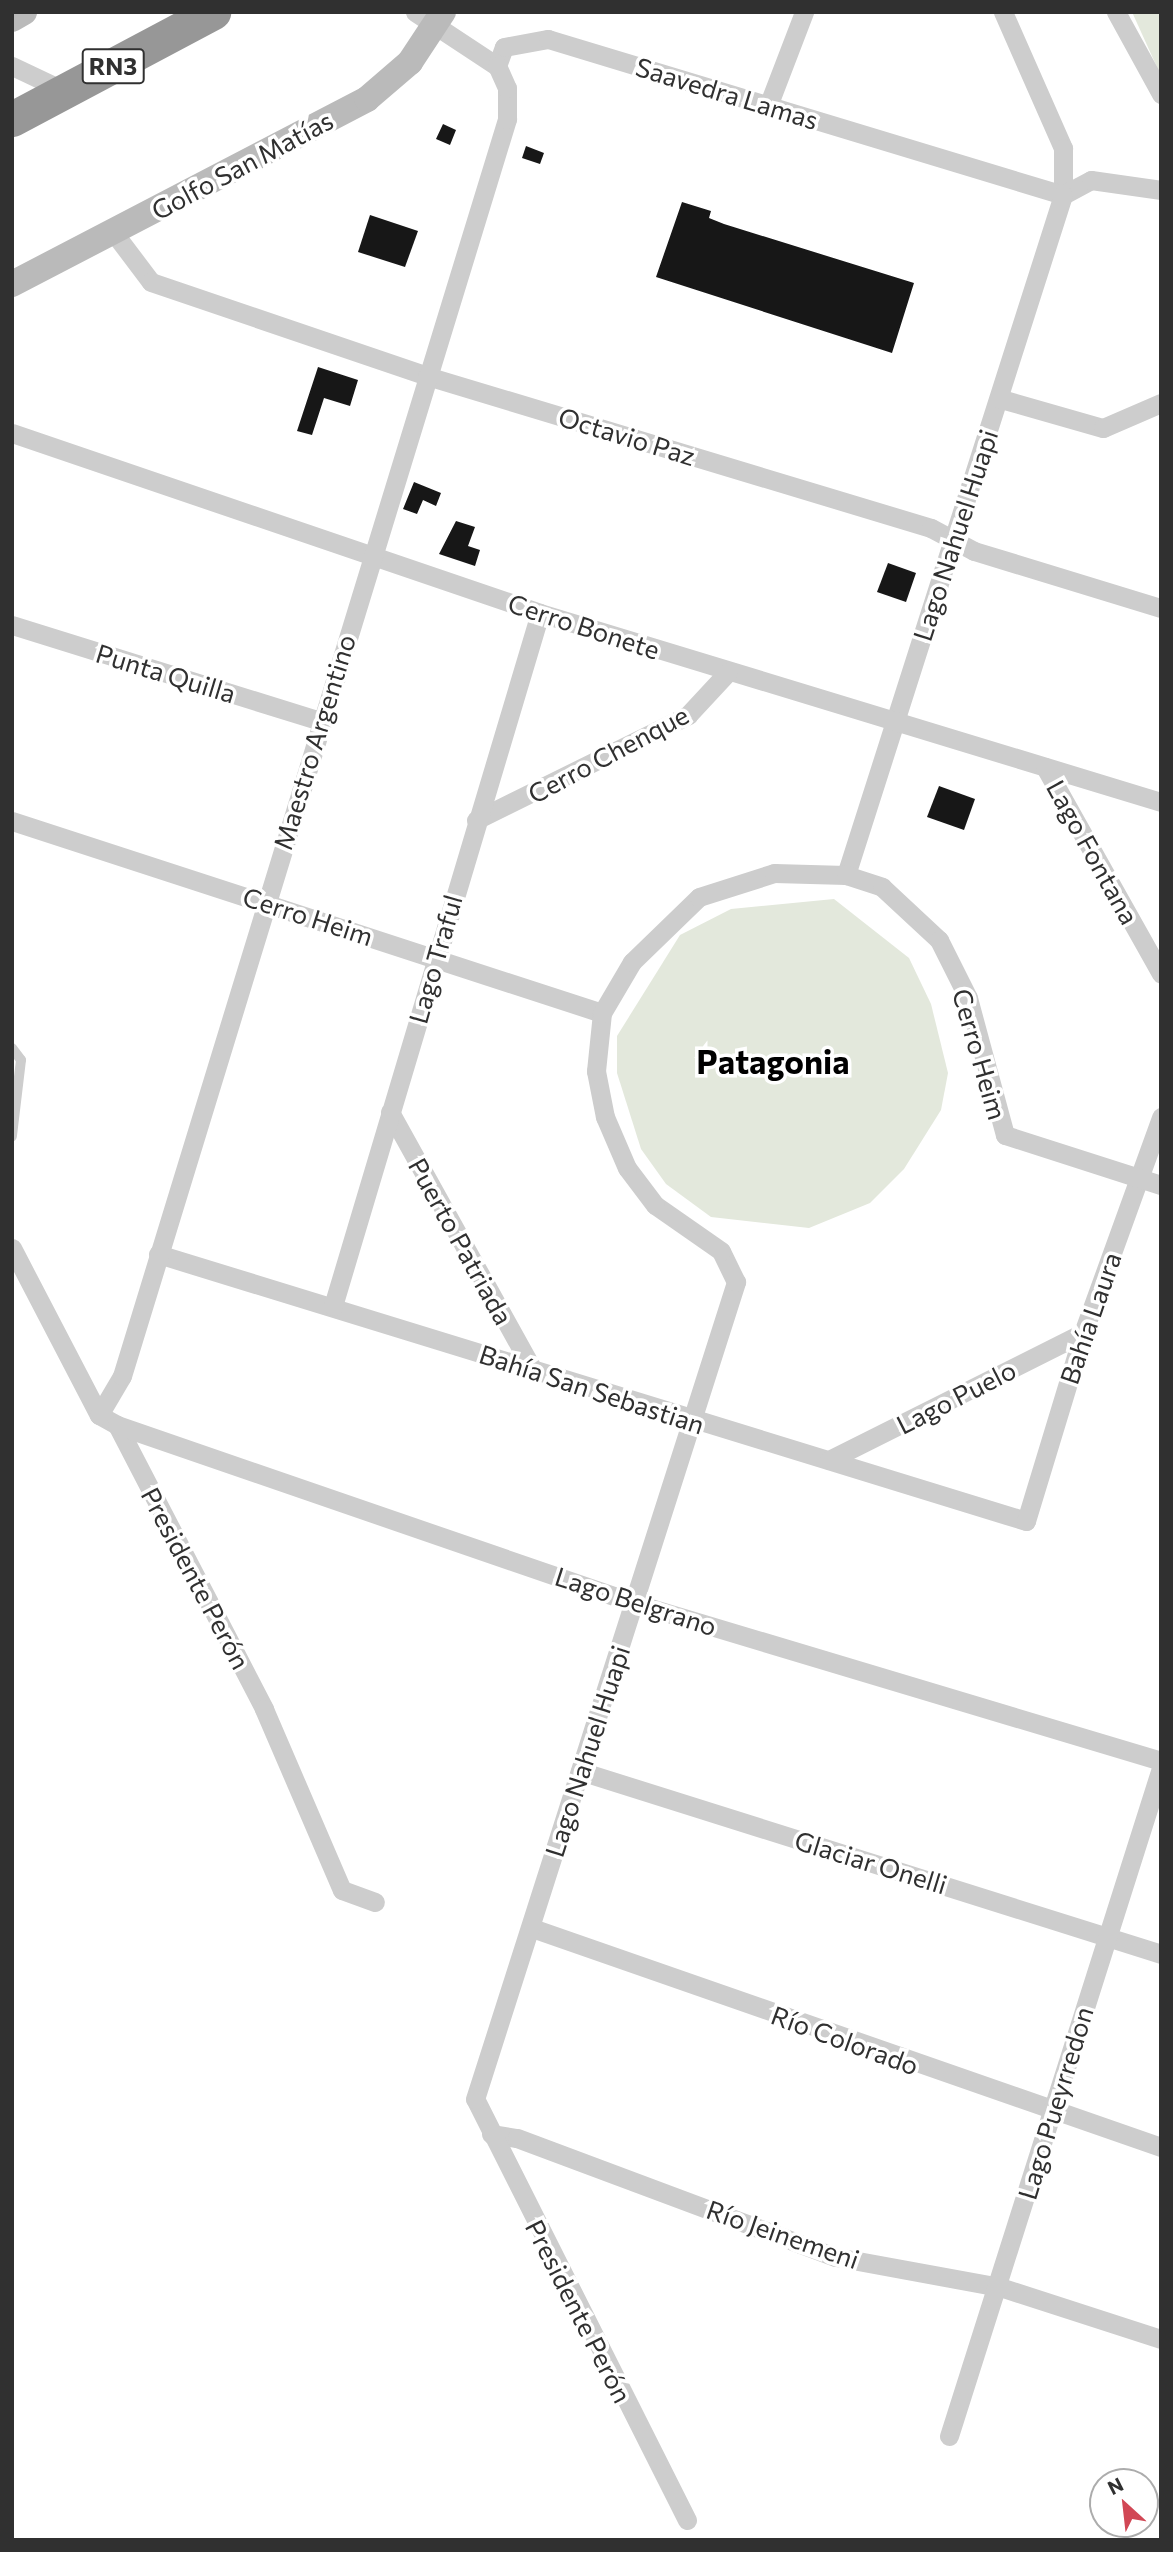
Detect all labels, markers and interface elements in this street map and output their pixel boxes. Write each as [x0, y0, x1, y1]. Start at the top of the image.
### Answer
road number: RN3 [82, 46, 144, 86]
street label: Saavedra Lamas [632, 50, 822, 136]
street label: Golfo San Matías [146, 104, 338, 226]
street label: Octavio Paz [555, 400, 699, 472]
street label: Lago Nahuel Huapi [906, 425, 1004, 645]
street label: Cerro Bonete [504, 587, 664, 665]
street label: Maestro Argentino [266, 631, 362, 853]
street label: Punta Quilla [92, 637, 240, 709]
street label: Cerro Chenque [522, 699, 694, 809]
street label: Lago Fontana [1040, 774, 1146, 930]
street label: Cerro Heim [239, 880, 377, 952]
street label: Lago Traful [402, 891, 468, 1027]
street label: Cerro Heim [946, 985, 1014, 1123]
district label: Patagonia [696, 1041, 850, 1081]
street label: Puerto Patriada [402, 1152, 520, 1330]
street label: Bahía Laura [1053, 1248, 1127, 1388]
street label: Bahía San Sebastian [476, 1338, 708, 1440]
street label: Lago Puelo [891, 1354, 1021, 1440]
street label: Presidente Perón [135, 1482, 257, 1674]
street label: Lago Belgrano [551, 1560, 721, 1642]
street label: Lago Nahuel Huapi [538, 1641, 636, 1861]
street label: Glaciar Onelli [791, 1824, 951, 1900]
street label: Río Colorado [767, 1999, 923, 2081]
street label: Lago Pueyrredon [1011, 2003, 1099, 2203]
street label: Río Jeinemeni [703, 2193, 863, 2275]
street label: Presidente Perón [519, 2214, 639, 2408]
north arrow [1089, 2468, 1159, 2538]
text: N [1104, 2472, 1127, 2499]

